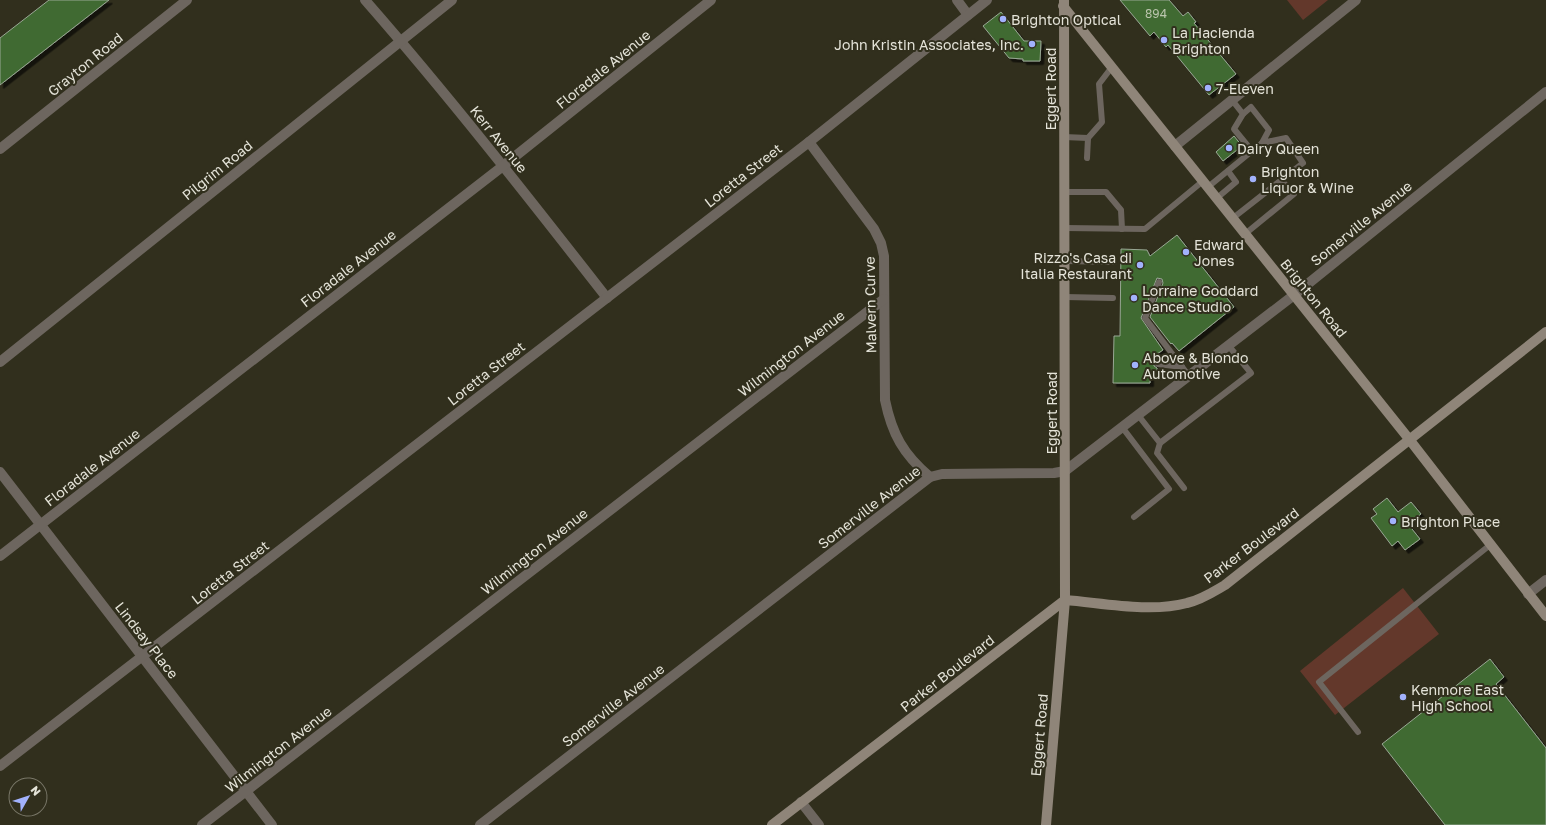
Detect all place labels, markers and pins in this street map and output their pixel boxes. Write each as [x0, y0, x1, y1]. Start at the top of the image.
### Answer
place label: Brighton Optical [1011, 11, 1121, 28]
marker: Brighton Optical [998, 14, 1008, 24]
place label: La Hacienda Brighton [1172, 24, 1255, 57]
marker: La Hacienda Brighton [1159, 35, 1169, 45]
place label: John Kristin Associates, Inc. [834, 36, 1024, 53]
marker: John Kristin Associates, Inc. [1027, 39, 1037, 49]
place label: 7-Eleven [1216, 80, 1274, 97]
marker: 7-Eleven [1203, 83, 1213, 93]
place label: Dairy Queen [1237, 140, 1319, 157]
marker: Dairy Queen [1224, 143, 1234, 153]
place label: Brighton Liquor & Wine [1261, 163, 1354, 196]
marker: Brighton Liquor & Wine [1248, 174, 1258, 184]
place label: Edward Jones [1194, 236, 1244, 269]
marker: Edward Jones [1181, 247, 1191, 257]
place label: Rizzo's Casa di Italia Restaurant [1020, 249, 1132, 282]
marker: Rizzo's Casa di Italia Restaurant [1135, 260, 1145, 270]
place label: Lorraine Goddard Dance Studio [1142, 282, 1258, 315]
marker: Lorraine Goddard Dance Studio [1129, 293, 1139, 303]
place label: Above & Biondo Automotive [1143, 349, 1248, 382]
marker: Above & Biondo Automotive [1130, 360, 1140, 370]
place label: Brighton Place [1401, 513, 1500, 530]
marker: Brighton Place [1388, 516, 1398, 526]
place label: Kenmore East High School [1411, 681, 1504, 714]
marker: Kenmore East High School [1398, 692, 1408, 702]

